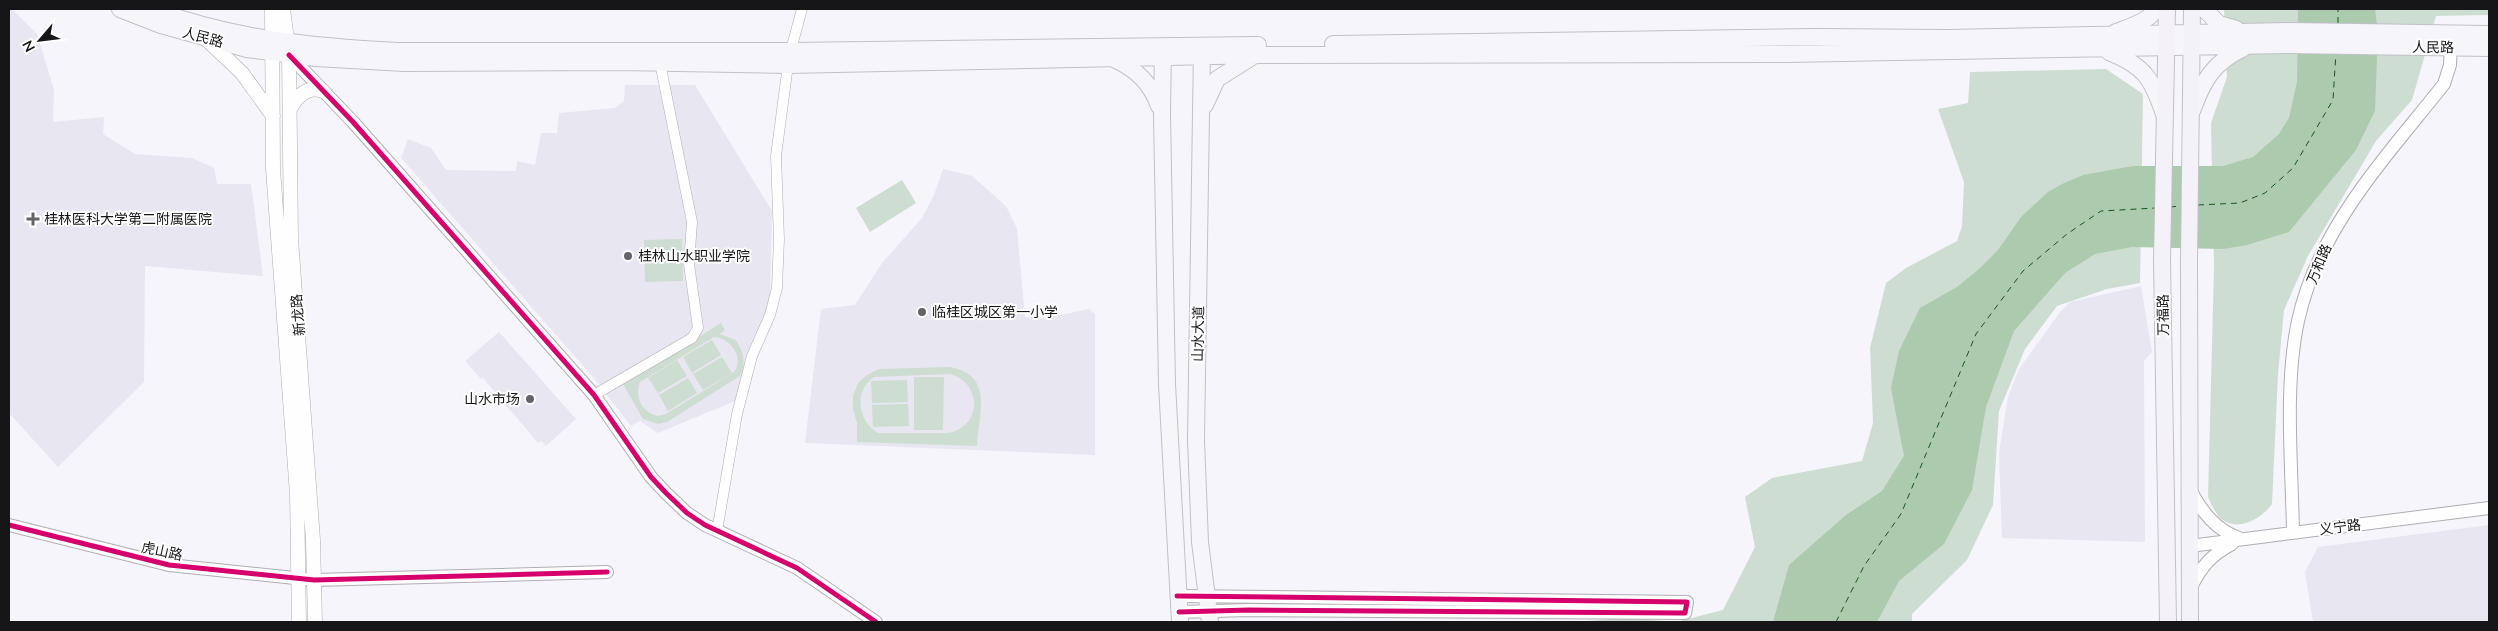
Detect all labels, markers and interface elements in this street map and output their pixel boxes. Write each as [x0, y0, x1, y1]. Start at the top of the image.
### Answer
north arrow [15, 15, 65, 65]
street label: 人民路 [180, 23, 226, 51]
text: N [18, 37, 39, 55]
street label: 人民路 [2412, 38, 2454, 56]
place label: 桂林医科大学第二附属医院 [44, 210, 212, 228]
marker: 桂林医科大学第二附属医院 [26, 212, 40, 226]
street label: 万和路 [2303, 241, 2335, 287]
place label: 桂林山水职业学院 [638, 247, 750, 265]
marker: 桂林山水职业学院 [622, 250, 634, 262]
street label: 新龙路 [287, 293, 309, 337]
street label: 万福路 [2154, 294, 2172, 336]
place label: 临桂区城区第一小学 [932, 303, 1058, 321]
marker: 临桂区城区第一小学 [916, 306, 928, 318]
street label: 山水大道 [1189, 306, 1207, 362]
place label: 山水市场 [464, 390, 520, 408]
marker: 山水市场 [524, 393, 536, 405]
street label: 义宁路 [2318, 516, 2362, 538]
street label: 虎山路 [140, 538, 184, 564]

